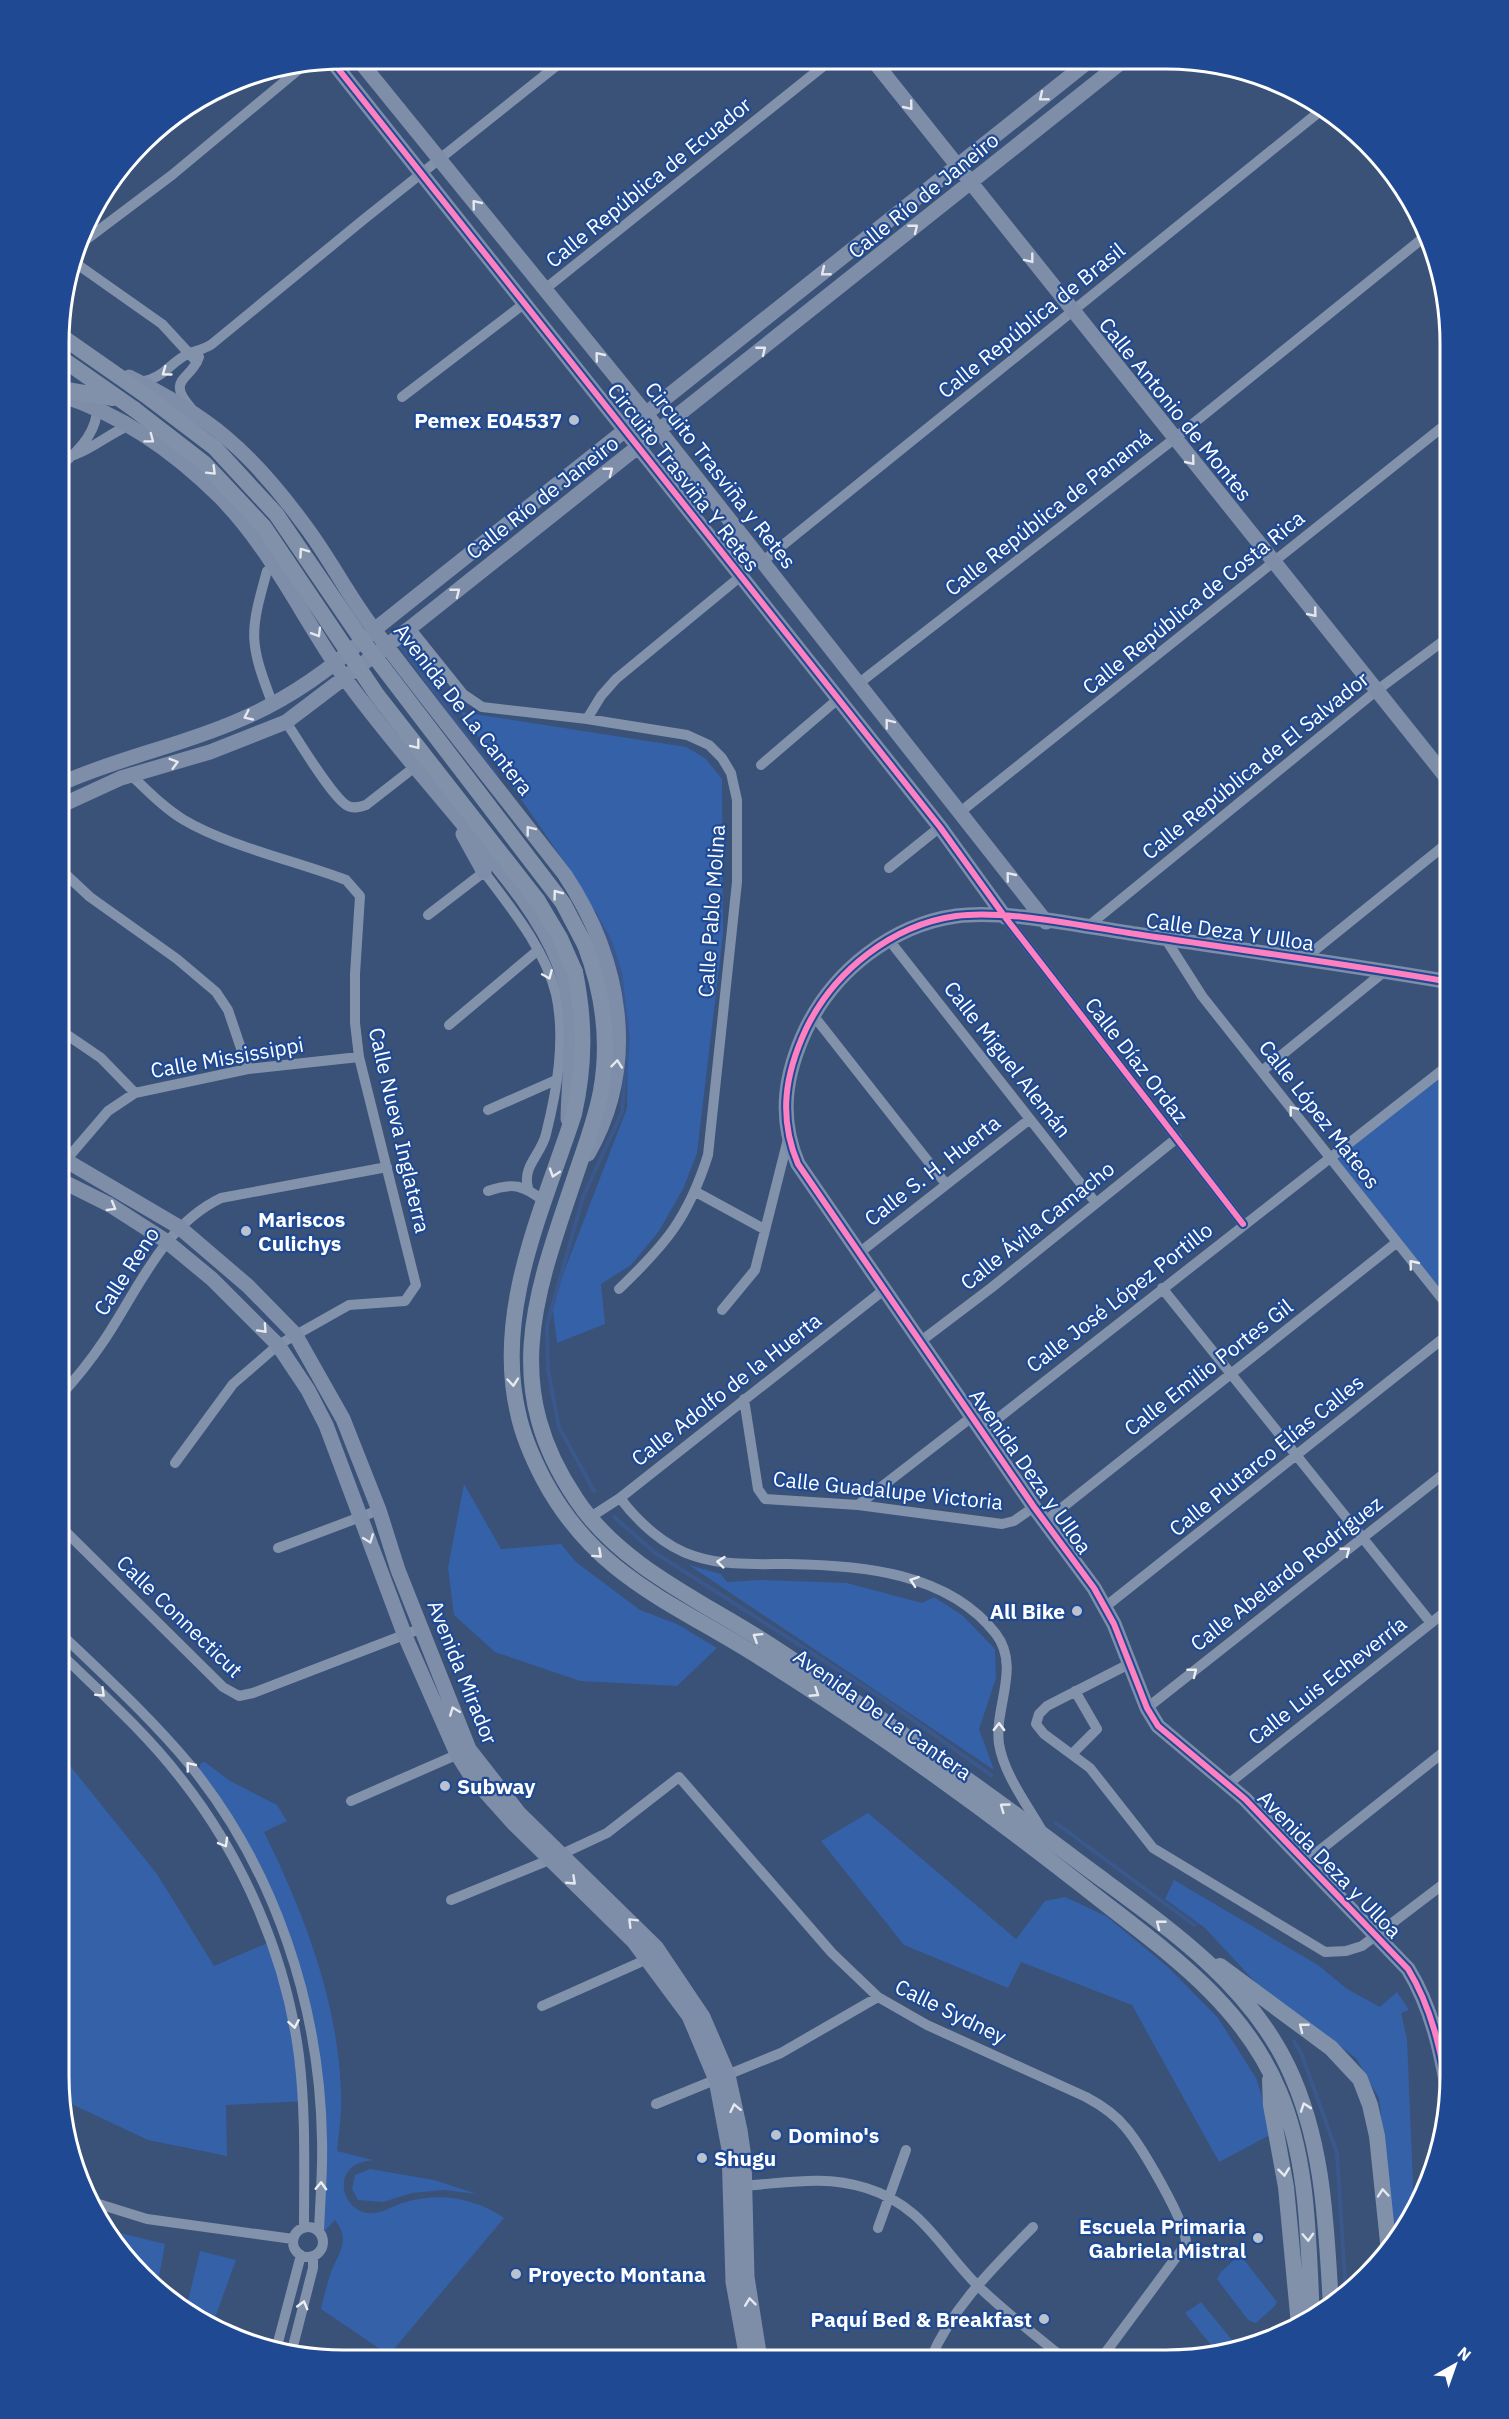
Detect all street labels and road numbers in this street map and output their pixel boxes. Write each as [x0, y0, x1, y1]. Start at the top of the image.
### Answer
street label: Calle República de Ecuador [539, 90, 757, 274]
street label: Calle Río de Janeiro [842, 126, 1004, 264]
street label: Calle República de Brasil [932, 236, 1131, 404]
street label: Calle Antonio de Montes [1093, 311, 1259, 507]
street label: Circuito Trasviña y Retes [639, 376, 803, 574]
street label: Circuito Trasviña Y Retes [601, 377, 767, 577]
street label: Calle República de Panamá [939, 422, 1157, 602]
street label: Calle Río de Janeiro [460, 429, 624, 565]
street label: Calle República de Costa Rica [1076, 504, 1310, 700]
street label: Avenida De La Cantera [388, 617, 540, 801]
street label: Calle República de El Salvador [1136, 665, 1374, 865]
street label: Calle Pablo Molina [691, 824, 731, 998]
street label: Calle Deza Y Ulloa [1144, 905, 1316, 957]
street label: Calle Miguel Alemán [938, 975, 1078, 1143]
street label: Calle Díaz Ordaz [1079, 991, 1195, 1129]
street label: Calle Nueva Inglaterra [363, 1024, 437, 1236]
street label: Calle Mississippi [148, 1030, 306, 1084]
street label: Calle López Mateos [1253, 1034, 1387, 1194]
street label: Calle S. H. Huerta [858, 1108, 1006, 1232]
street label: Calle Ávila Camacho [954, 1154, 1120, 1296]
street label: Calle José López Portillo [1020, 1215, 1218, 1379]
street label: Calle Reno [87, 1221, 165, 1321]
street label: Calle Emilio Portes Gil [1118, 1292, 1298, 1442]
street label: Calle Adolfo de la Huerta [625, 1306, 827, 1472]
street label: Calle Plutarco Elías Calles [1163, 1368, 1369, 1542]
street label: Avenida Deza y Ulloa [963, 1383, 1099, 1559]
street label: Calle Guadalupe Victoria [772, 1464, 1004, 1516]
street label: Calle Abelardo Rodríguez [1184, 1489, 1388, 1657]
street label: Calle Connecticut [111, 1549, 249, 1683]
street label: Avenida Mirador [421, 1596, 505, 1748]
street label: Calle Luis Echeverría [1242, 1609, 1412, 1751]
street label: Avenida De La Cantera [788, 1642, 978, 1786]
street label: Avenida Deza y Ulloa [1252, 1784, 1408, 1944]
street label: Calle Sydney [891, 1972, 1012, 2050]

